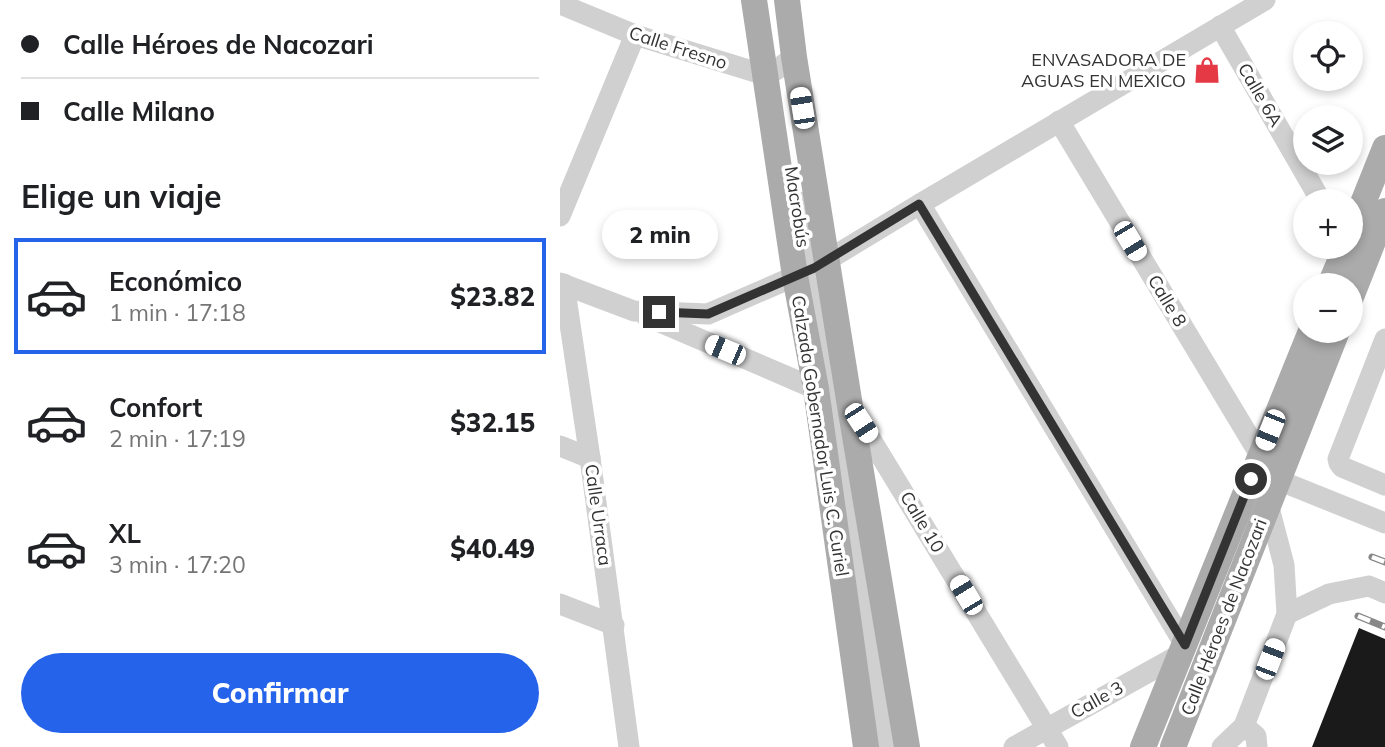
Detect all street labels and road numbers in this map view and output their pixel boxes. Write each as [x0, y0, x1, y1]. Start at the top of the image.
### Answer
street label: Calle Fresno [626, 21, 730, 74]
street label: Calle 6A [1233, 59, 1288, 131]
street label: Macrobús [780, 165, 815, 249]
street label: Calle 8 [1143, 271, 1192, 331]
street label: Calzada Gobernador Luis C. Curiel [787, 294, 854, 578]
street label: Calle Urraca [580, 463, 617, 567]
street label: Calle 10 [895, 487, 950, 557]
street label: Calle Héroes de Nacozari [1175, 515, 1272, 718]
street label: Calle 3 [1066, 676, 1127, 723]

